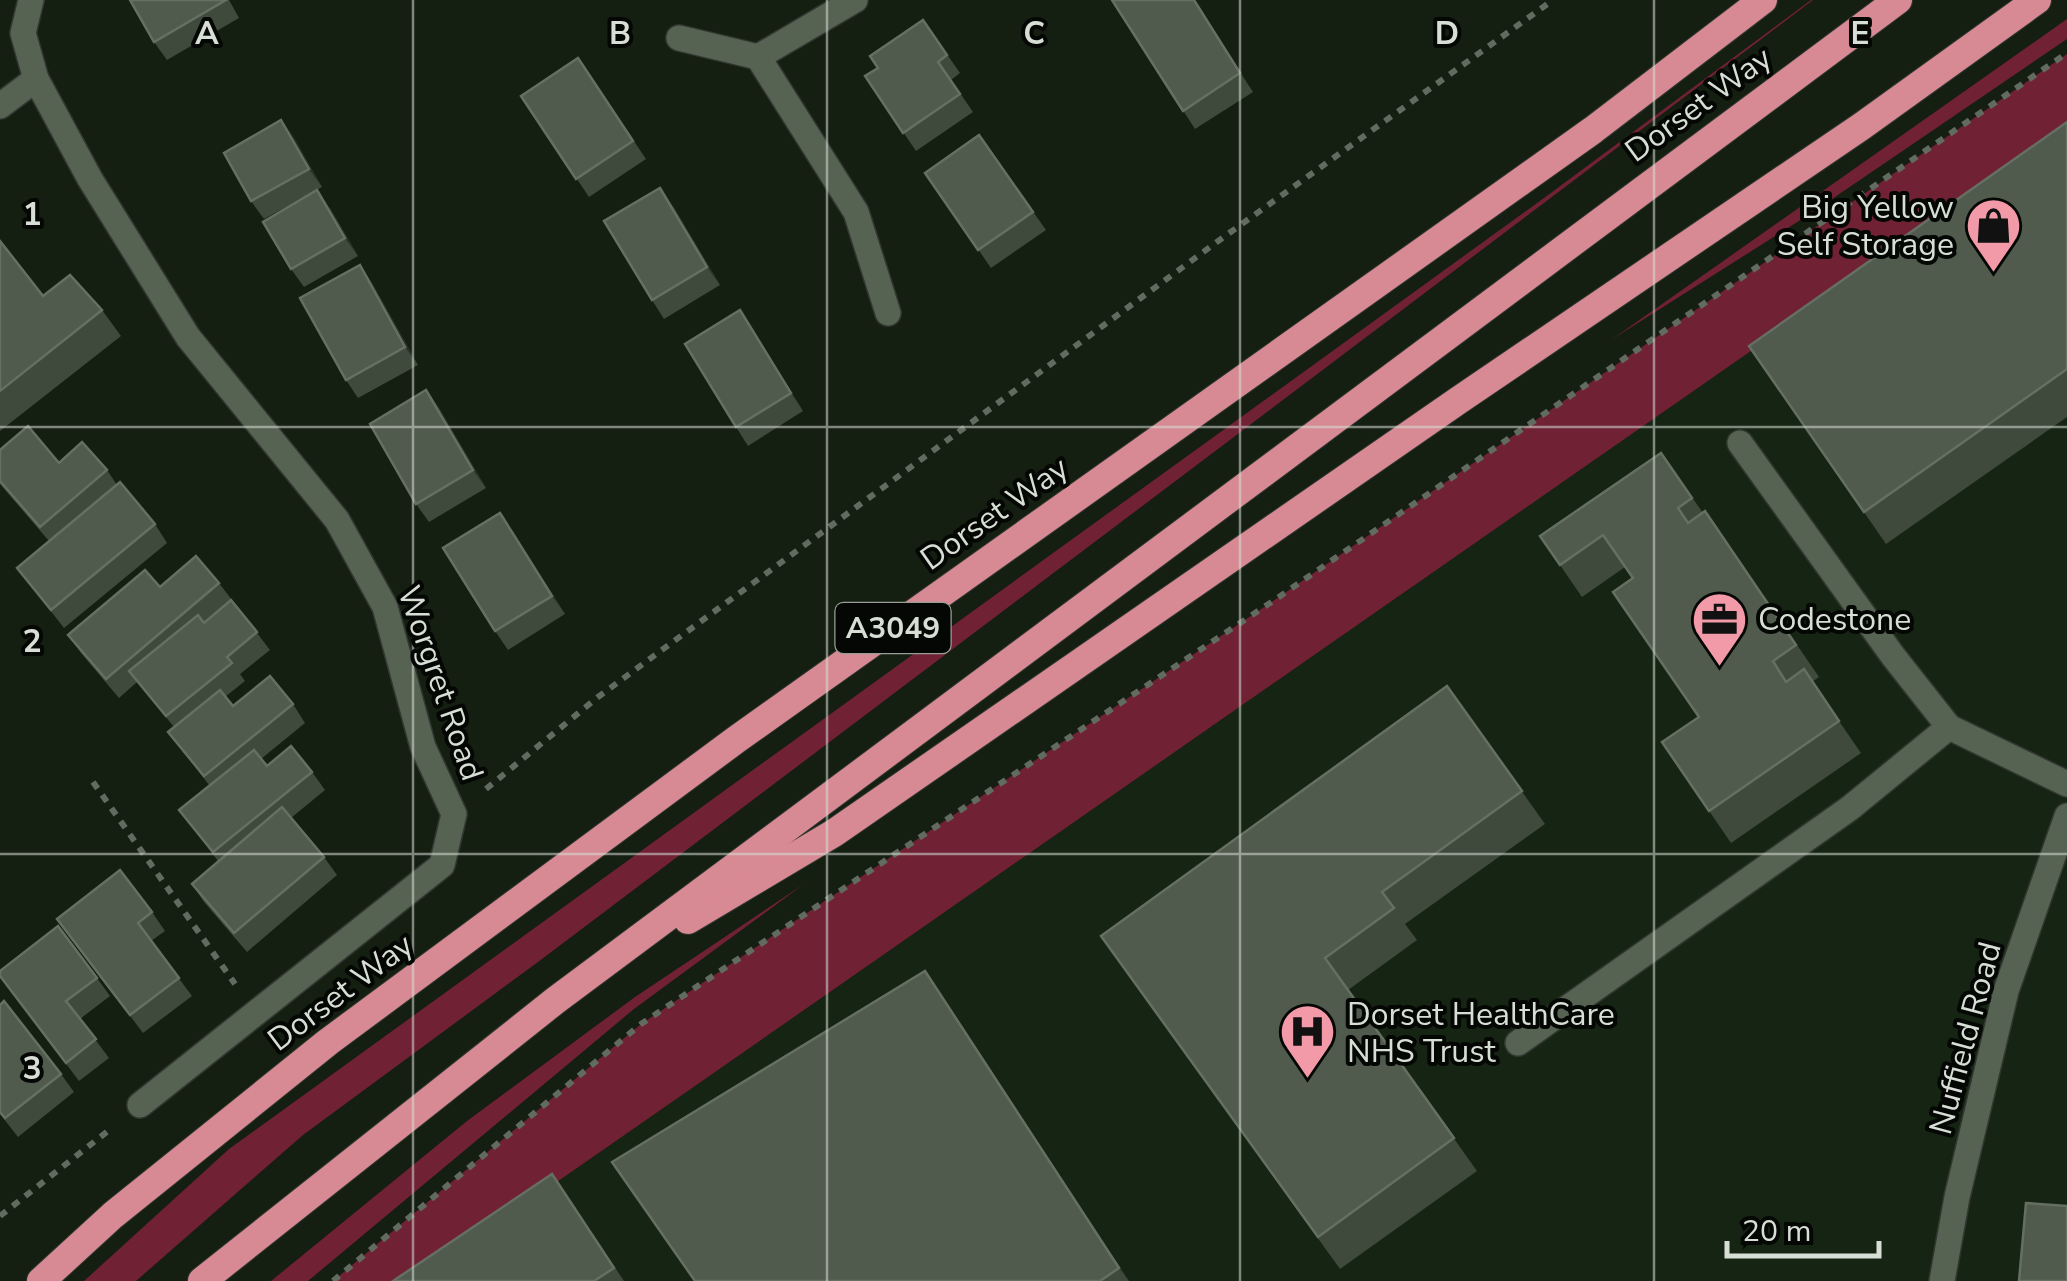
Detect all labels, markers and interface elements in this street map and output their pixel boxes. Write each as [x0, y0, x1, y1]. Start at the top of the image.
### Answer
text: A [195, 12, 219, 55]
text: B [609, 12, 631, 55]
text: C [1023, 12, 1045, 55]
text: D [1435, 12, 1459, 55]
text: E [1850, 12, 1870, 55]
street label: Dorset Way [1616, 36, 1781, 172]
place label: Big Yellow Self Storage [1777, 186, 1954, 266]
text: 1 [22, 193, 42, 236]
shop icon: Big Yellow Self Storage [1963, 195, 2023, 274]
street label: Dorset Way [912, 446, 1077, 580]
street label: Worgret Road [387, 580, 494, 786]
office icon: Codestone [1689, 589, 1749, 668]
place label: Codestone [1758, 598, 1911, 641]
road number: A3049 [836, 603, 950, 653]
text: 2 [22, 620, 42, 663]
street label: Dorset Way [259, 923, 422, 1061]
street label: Nuffield Road [1919, 937, 2012, 1139]
place label: Dorset HealthCare NHS Trust [1347, 993, 1615, 1073]
hospital icon: Dorset HealthCare NHS Trust [1278, 1002, 1338, 1081]
text: 3 [22, 1047, 42, 1090]
scale bar [1727, 1196, 1880, 1258]
text: 20 m [1742, 1211, 1811, 1252]

